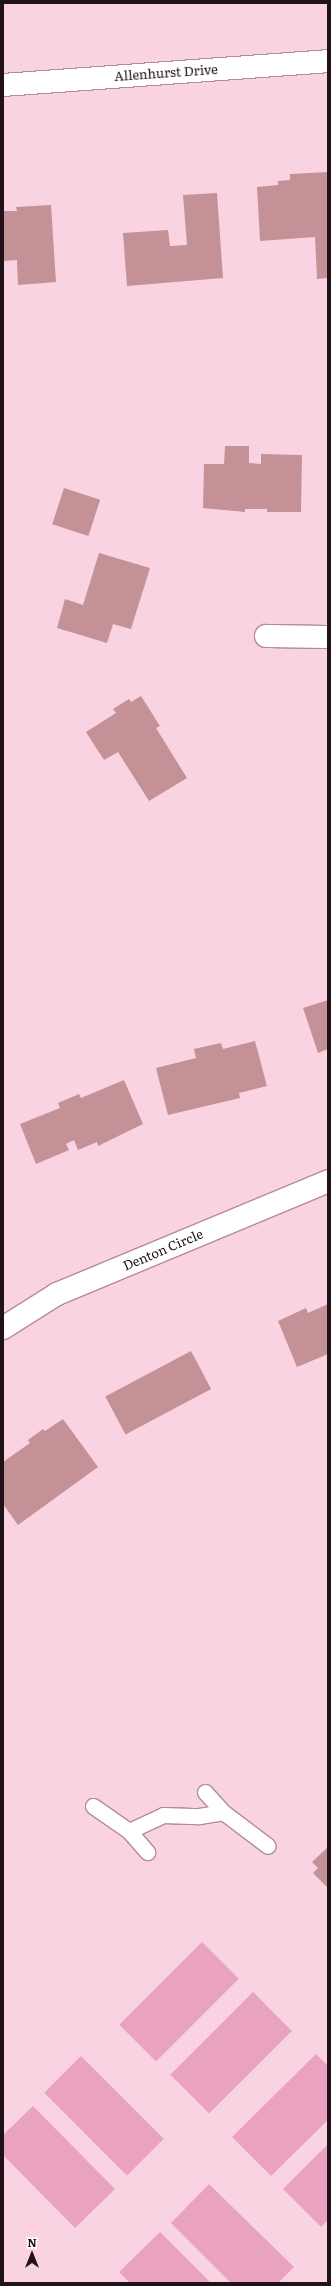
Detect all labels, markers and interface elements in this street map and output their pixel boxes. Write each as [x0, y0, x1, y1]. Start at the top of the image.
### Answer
street label: Allenhurst Drive [114, 62, 218, 84]
street label: Denton Circle [121, 1226, 205, 1274]
north arrow [12, 2234, 52, 2274]
text: N [27, 2234, 37, 2250]

